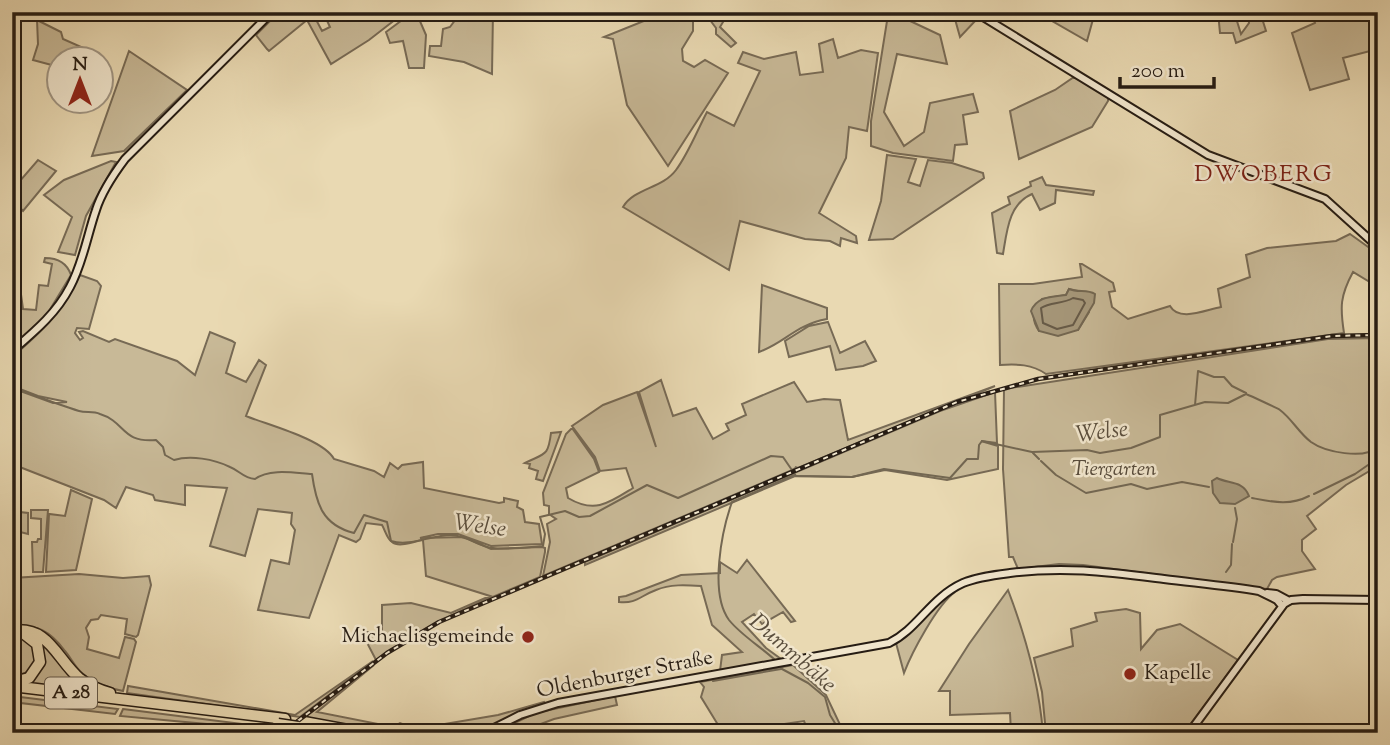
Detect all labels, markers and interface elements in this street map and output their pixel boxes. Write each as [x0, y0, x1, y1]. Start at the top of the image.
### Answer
north arrow [46, 46, 116, 116]
scale bar [1120, 46, 1215, 90]
text: N [72, 52, 88, 79]
text: 200 m [1131, 57, 1185, 87]
district label: DWOBERG [1194, 159, 1334, 192]
water label: Welse [1074, 413, 1130, 453]
park label: Tiergarten [1072, 455, 1156, 485]
water label: Welse [452, 507, 508, 547]
water label: Dummbäke [741, 607, 843, 701]
place label: Michaelisgemeinde [342, 622, 514, 652]
marker: Michaelisgemeinde [520, 629, 536, 645]
street label: Oldenburger Straße [534, 643, 716, 707]
place label: Kapelle [1144, 659, 1211, 689]
marker: Kapelle [1122, 666, 1138, 682]
road number: A 28 [45, 678, 97, 708]

